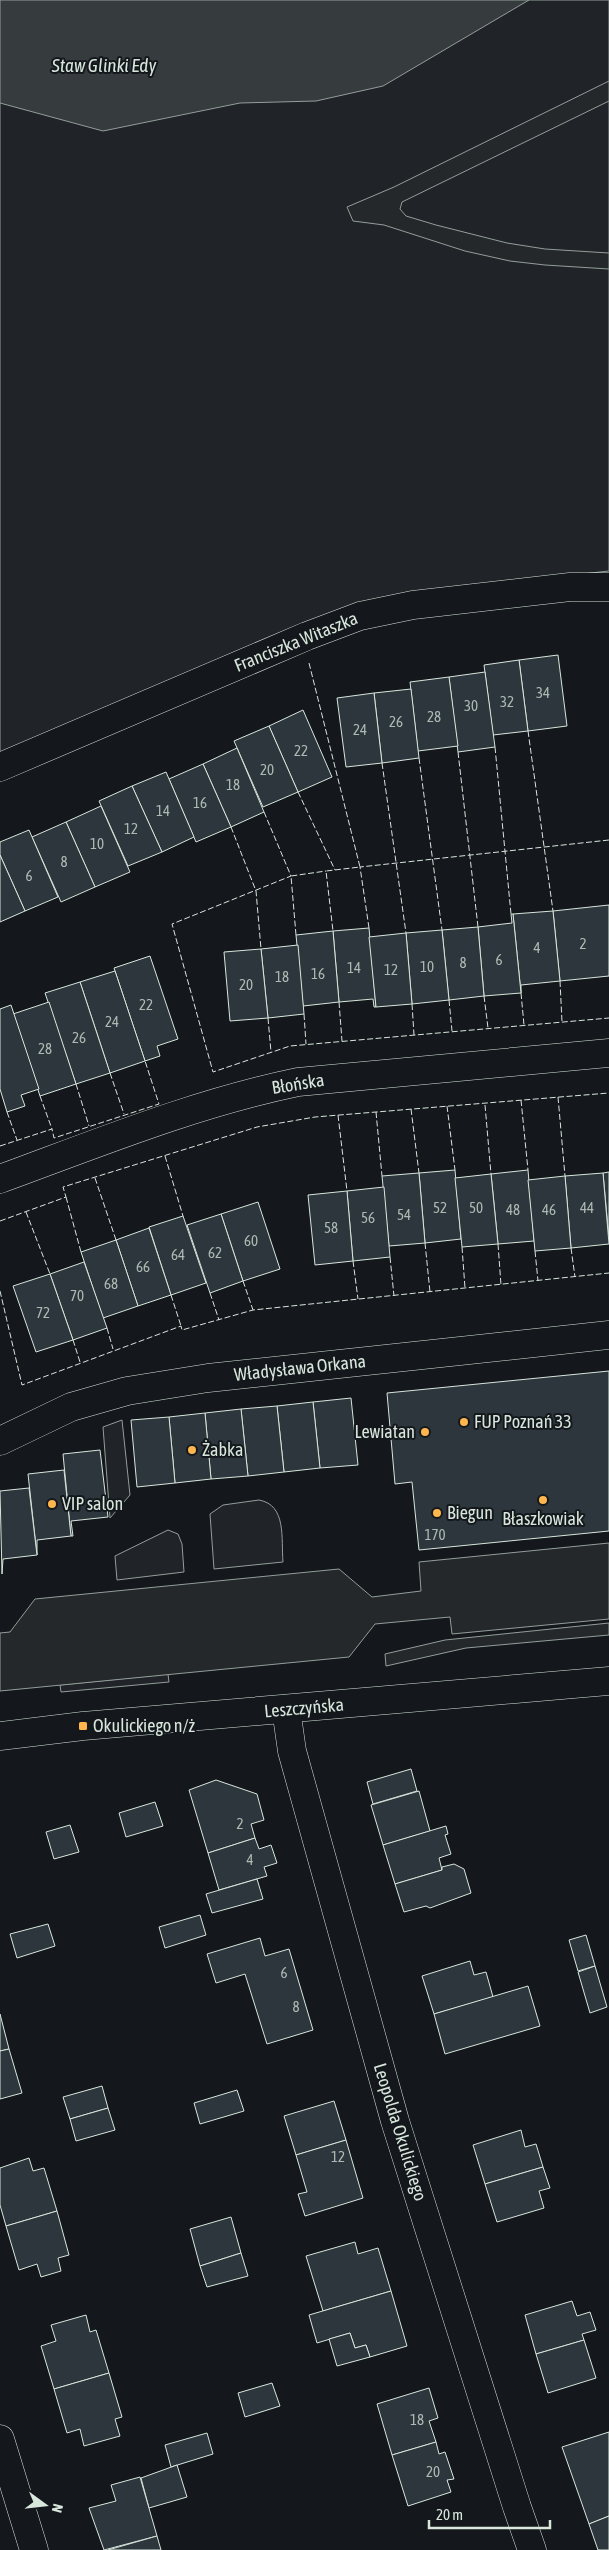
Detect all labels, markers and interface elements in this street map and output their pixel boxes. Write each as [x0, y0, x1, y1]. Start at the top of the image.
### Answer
water label: Staw Glinki Edy [51, 54, 156, 76]
street label: Franciszka Witaszka [231, 607, 361, 676]
house number: 34 [536, 684, 550, 701]
house number: 32 [500, 693, 514, 710]
house number: 30 [464, 697, 478, 714]
house number: 28 [427, 708, 441, 725]
house number: 26 [389, 713, 403, 730]
house number: 24 [353, 721, 367, 738]
house number: 22 [294, 742, 308, 759]
house number: 20 [260, 761, 274, 778]
house number: 18 [226, 776, 240, 793]
house number: 16 [193, 794, 207, 811]
house number: 14 [156, 802, 170, 819]
house number: 12 [124, 820, 138, 837]
house number: 10 [90, 835, 104, 852]
house number: 8 [60, 853, 68, 870]
house number: 6 [25, 867, 33, 884]
house number: 2 [579, 935, 587, 952]
house number: 4 [533, 939, 541, 956]
house number: 6 [495, 951, 503, 968]
house number: 8 [459, 954, 467, 971]
house number: 10 [420, 958, 434, 975]
house number: 14 [347, 959, 361, 976]
house number: 12 [384, 961, 398, 978]
house number: 16 [311, 965, 325, 982]
house number: 18 [275, 968, 289, 985]
house number: 20 [239, 976, 253, 993]
house number: 22 [139, 996, 153, 1013]
house number: 24 [105, 1013, 119, 1030]
house number: 26 [72, 1029, 86, 1046]
house number: 28 [38, 1040, 52, 1057]
street label: Błońska [270, 1069, 326, 1098]
house number: 52 [433, 1199, 447, 1216]
house number: 50 [469, 1199, 483, 1216]
house number: 44 [580, 1199, 594, 1216]
house number: 48 [506, 1201, 520, 1218]
house number: 46 [542, 1201, 556, 1218]
house number: 54 [397, 1206, 411, 1223]
house number: 56 [361, 1209, 375, 1226]
house number: 58 [324, 1219, 338, 1236]
house number: 60 [244, 1232, 258, 1249]
house number: 62 [208, 1244, 222, 1261]
house number: 64 [171, 1246, 185, 1263]
house number: 66 [136, 1258, 150, 1275]
house number: 68 [104, 1275, 118, 1292]
house number: 70 [70, 1287, 84, 1304]
house number: 72 [36, 1304, 50, 1321]
street label: Władysława Orkana [233, 1350, 367, 1385]
place label: FUP Poznań 33 [474, 1411, 572, 1432]
marker: FUP Poznań 33 [458, 1416, 470, 1428]
place label: Lewiatan [355, 1421, 415, 1442]
marker: Lewiatan [419, 1426, 431, 1438]
place label: Żabka [202, 1439, 243, 1460]
marker: Żabka [186, 1444, 198, 1456]
place label: VIP salon [62, 1493, 123, 1514]
marker: Błaszkowiak [537, 1494, 549, 1506]
marker: VIP salon [46, 1498, 58, 1510]
place label: Biegun [447, 1502, 493, 1523]
marker: Biegun [431, 1507, 443, 1519]
place label: Błaszkowiak [502, 1508, 584, 1529]
house number: 170 [424, 1526, 446, 1543]
street label: Leszczyńska [263, 1694, 345, 1721]
place label: Okulickiego n/ż [93, 1715, 196, 1736]
marker: Okulickiego n/ż [77, 1720, 89, 1732]
house number: 2 [236, 1815, 244, 1832]
house number: 4 [246, 1851, 254, 1868]
house number: 6 [280, 1964, 288, 1981]
house number: 8 [292, 1998, 300, 2015]
street label: Leopolda Okulickiego [370, 2061, 431, 2203]
house number: 12 [331, 2148, 345, 2165]
house number: 18 [410, 2411, 424, 2428]
house number: 20 [426, 2463, 440, 2480]
north arrow [20, 2480, 70, 2530]
scale bar [429, 2498, 550, 2530]
text: N [49, 2502, 66, 2514]
text: 20 m [436, 2506, 463, 2523]

